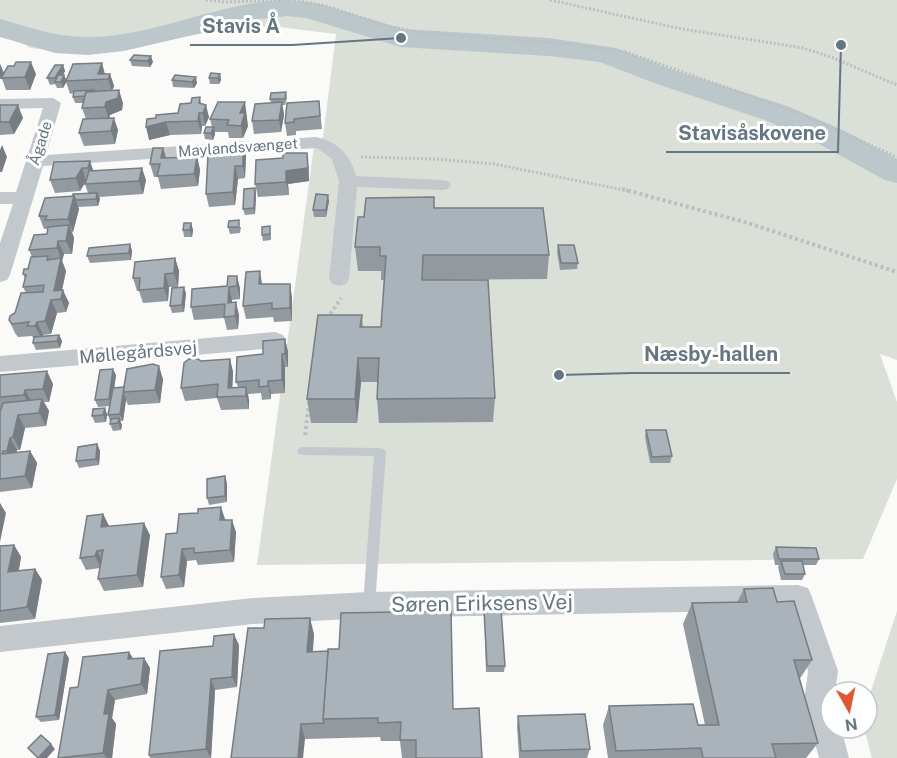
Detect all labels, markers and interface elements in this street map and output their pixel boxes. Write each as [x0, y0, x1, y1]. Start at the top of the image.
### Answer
callout: Stavis Å [190, 7, 292, 45]
text: Stavis Å [202, 12, 280, 38]
callout: Stavisåskovene [666, 114, 838, 152]
street label: Ågade [24, 119, 55, 167]
text: Stavisåskovene [678, 121, 826, 145]
street label: Maylandsvænget [178, 134, 299, 160]
callout: Næsby-hallen [632, 335, 790, 373]
street label: Møllegårdsvej [78, 336, 198, 368]
text: Næsby-hallen [644, 342, 778, 366]
street label: Søren Eriksens Vej [391, 589, 573, 617]
north arrow [819, 680, 879, 740]
text: N [844, 714, 859, 735]

